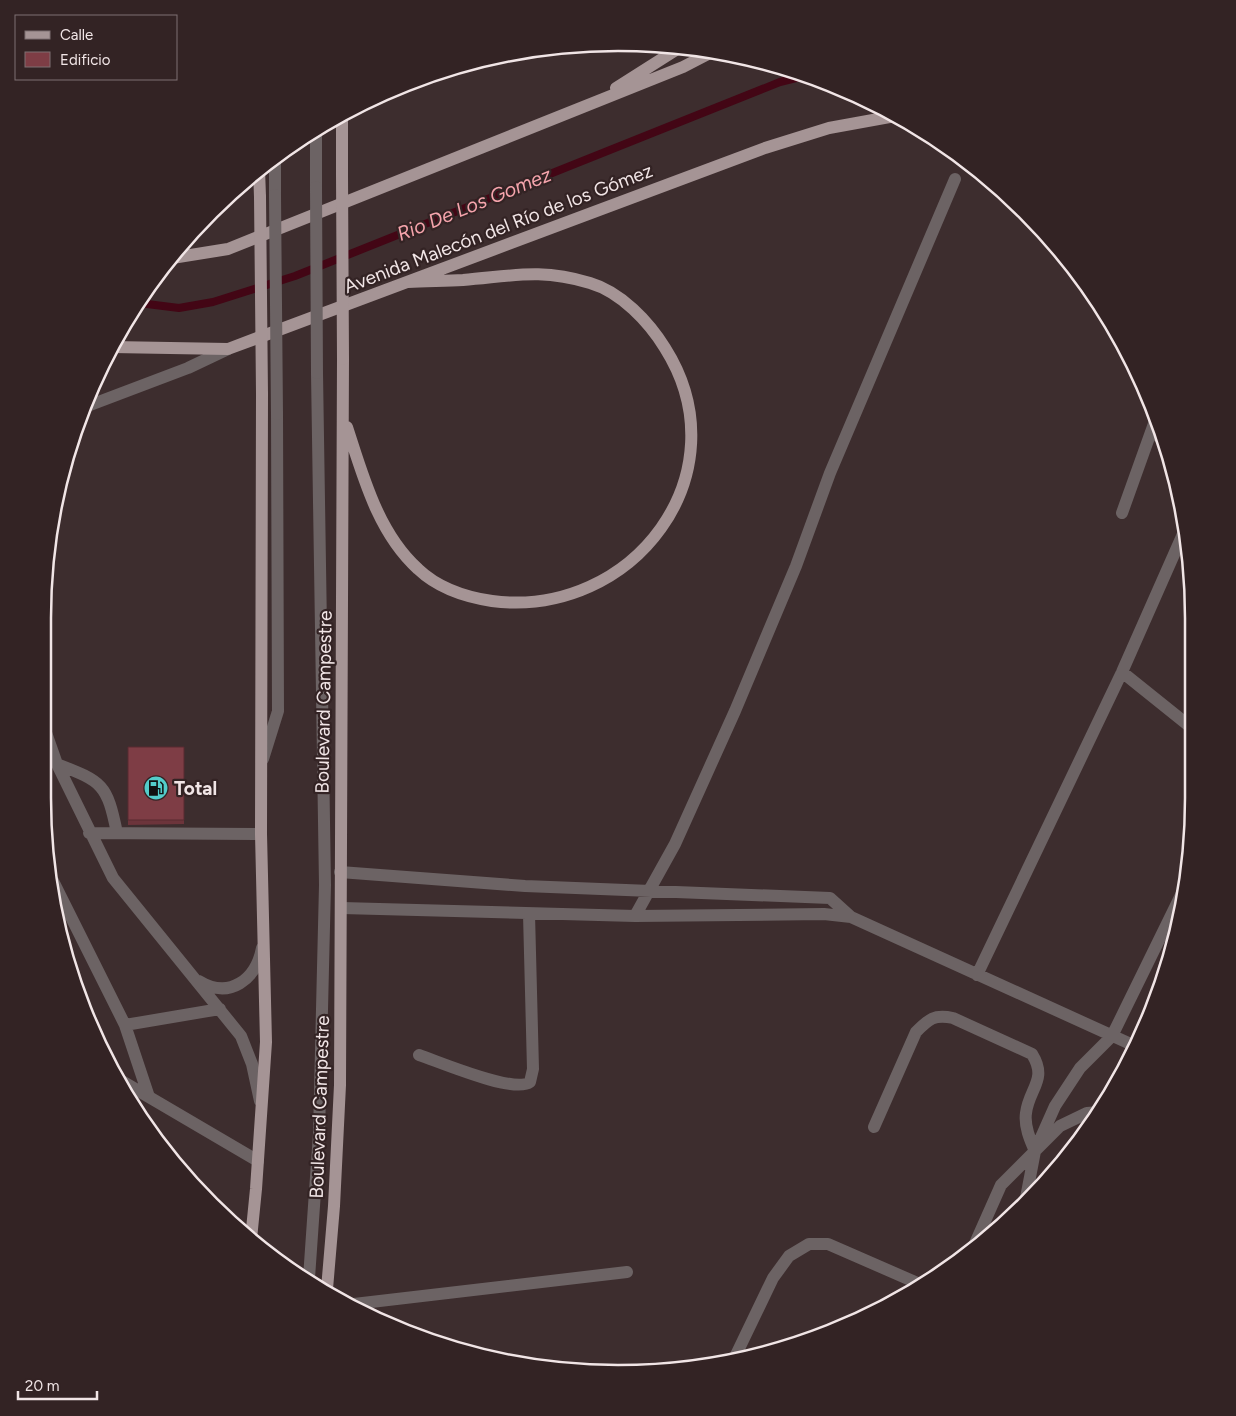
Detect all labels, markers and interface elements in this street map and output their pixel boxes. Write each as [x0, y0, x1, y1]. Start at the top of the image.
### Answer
legend [15, 15, 178, 80]
text: Calle [60, 26, 93, 44]
text: Edificio [60, 51, 111, 69]
street label: Avenida Malecón del Río de los Gómez [341, 159, 656, 298]
water label: Rio De Los Gomez [393, 162, 555, 246]
street label: Boulevard Campestre [310, 610, 337, 794]
fuel station icon: Total [143, 775, 169, 801]
place label: Total [174, 777, 217, 800]
street label: Boulevard Campestre [305, 1015, 334, 1199]
scale bar [18, 1368, 96, 1400]
text: 20 m [25, 1377, 59, 1395]

